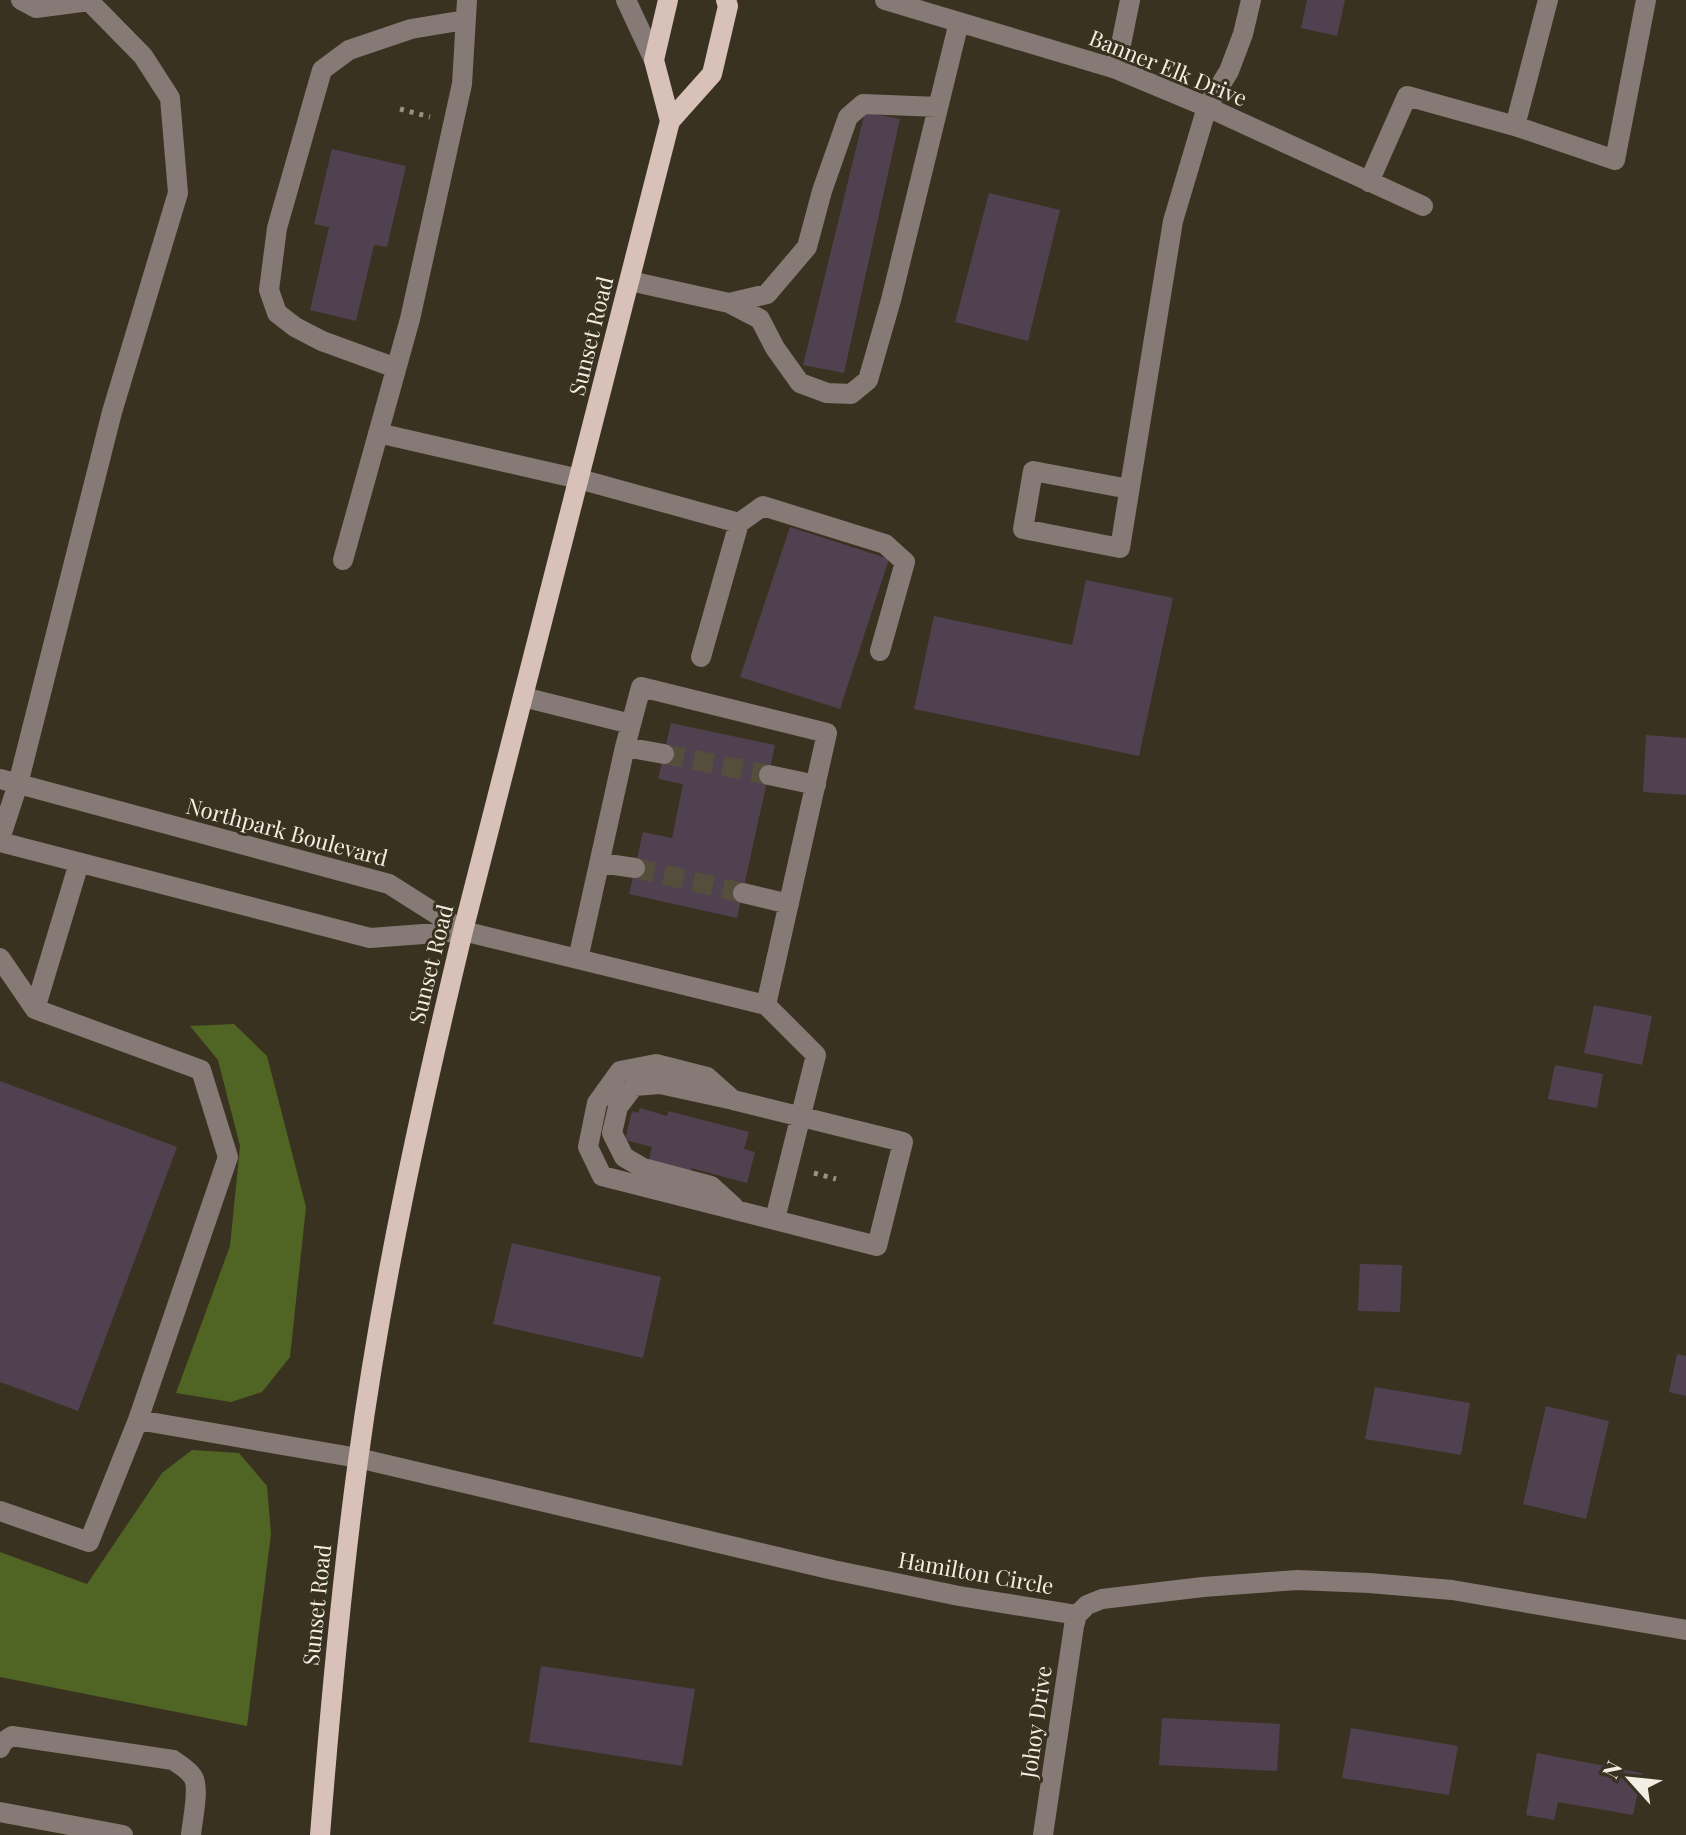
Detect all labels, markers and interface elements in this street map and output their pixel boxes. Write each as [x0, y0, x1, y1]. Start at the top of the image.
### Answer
street label: Banner Elk Drive [1085, 22, 1252, 112]
street label: Sunset Road [561, 273, 619, 398]
street label: Northpark Boulevard [183, 790, 392, 872]
street label: Sunset Road [401, 901, 459, 1026]
street label: Sunset Road [295, 1543, 337, 1667]
street label: Hamilton Circle [896, 1544, 1056, 1600]
street label: Johoy Drive [1012, 1664, 1058, 1781]
north arrow [1590, 1739, 1670, 1819]
text: N [1594, 1755, 1628, 1783]

